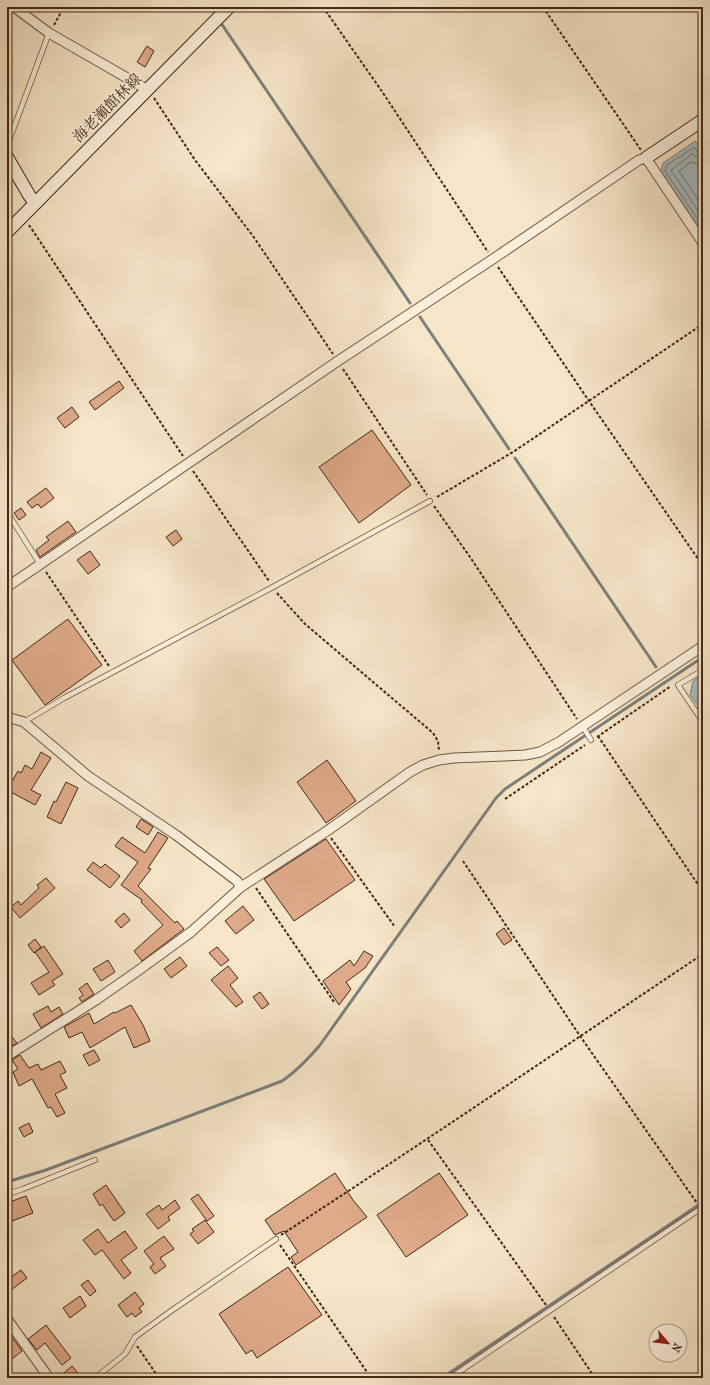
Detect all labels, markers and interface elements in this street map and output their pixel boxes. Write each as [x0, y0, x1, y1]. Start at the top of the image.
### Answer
street label: 海老瀬館林線 [69, 70, 145, 146]
north arrow [648, 1323, 688, 1363]
text: N [668, 1341, 684, 1355]

